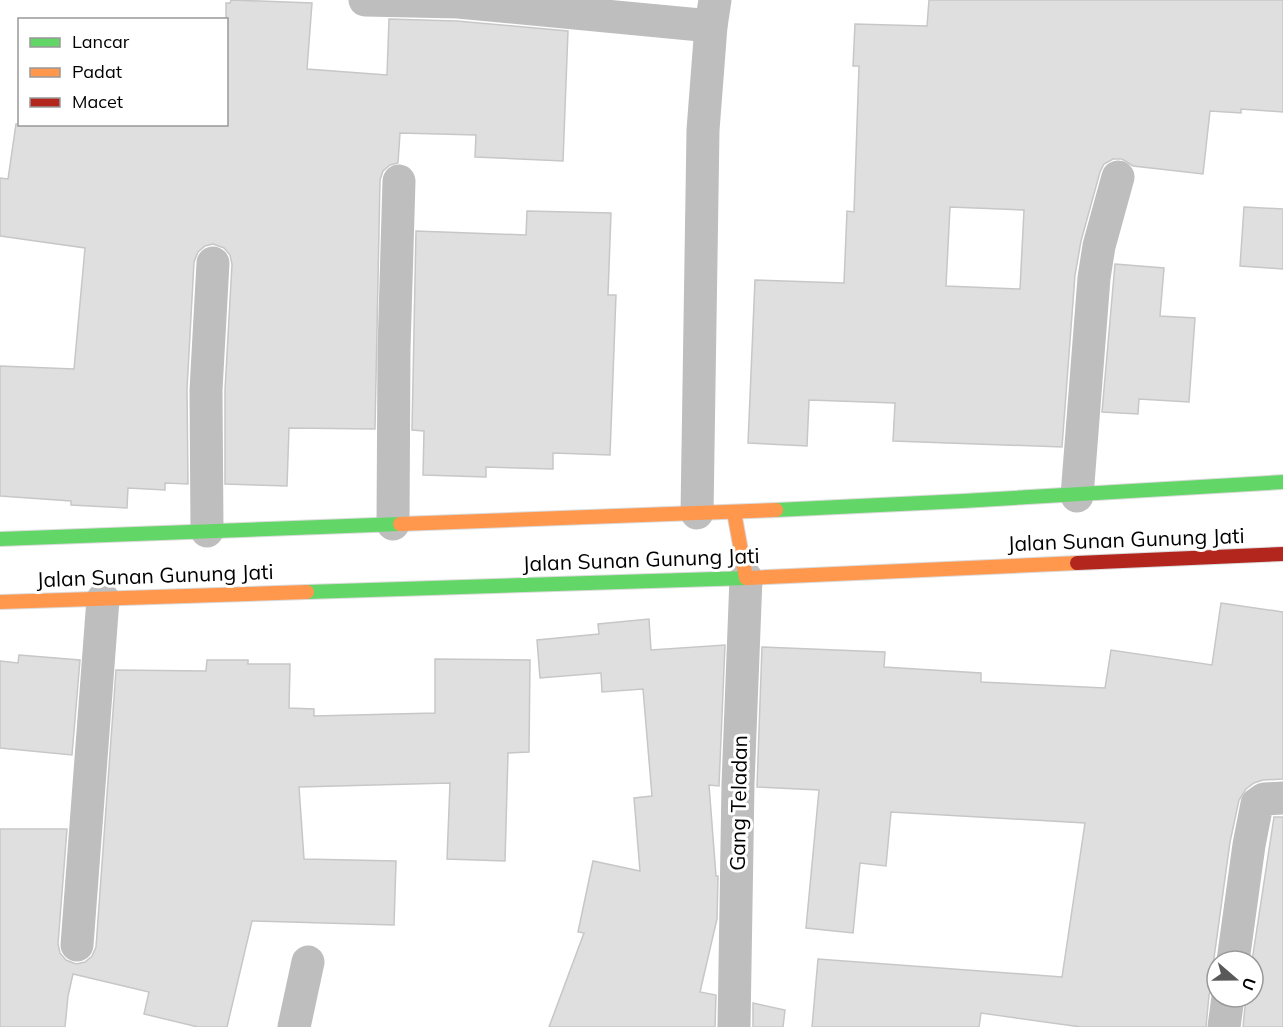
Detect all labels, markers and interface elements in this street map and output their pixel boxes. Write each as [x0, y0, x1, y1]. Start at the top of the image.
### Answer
legend [18, 18, 228, 126]
text: Lancar [72, 30, 130, 53]
text: Padat [72, 60, 122, 83]
text: Macet [72, 90, 123, 113]
street label: Jalan Sunan Gunung Jati [1007, 522, 1245, 556]
street label: Jalan Sunan Gunung Jati [522, 542, 760, 576]
street label: Jalan Sunan Gunung Jati [36, 558, 274, 592]
street label: Gang Teladan [724, 735, 752, 871]
north arrow [1205, 949, 1265, 1009]
text: U [1238, 975, 1261, 993]

